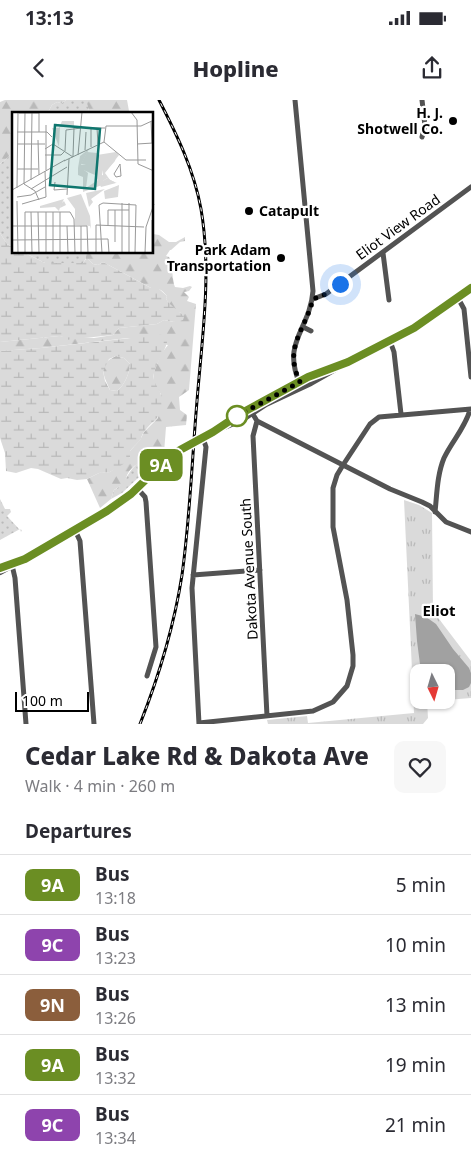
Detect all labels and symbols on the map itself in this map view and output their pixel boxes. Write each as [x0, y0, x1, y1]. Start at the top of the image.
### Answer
place label: H. J. Shotwell Co. [357, 103, 443, 138]
inset map [12, 112, 154, 254]
marker: H. J. Shotwell Co. [447, 115, 459, 127]
street label: Eliot View Road [352, 189, 444, 264]
place label: Catapult [259, 201, 319, 220]
marker: Catapult [243, 205, 255, 217]
place label: Park Adam Transportation [167, 240, 271, 275]
marker: Park Adam Transportation [275, 252, 287, 264]
your location [328, 272, 353, 297]
unlabelled marker [226, 405, 248, 427]
line badge: 9A [138, 449, 184, 481]
street label: Dakota Avenue South [235, 498, 262, 640]
district label: Eliot [422, 600, 456, 620]
north arrow [410, 664, 455, 709]
scale bar [15, 689, 89, 712]

